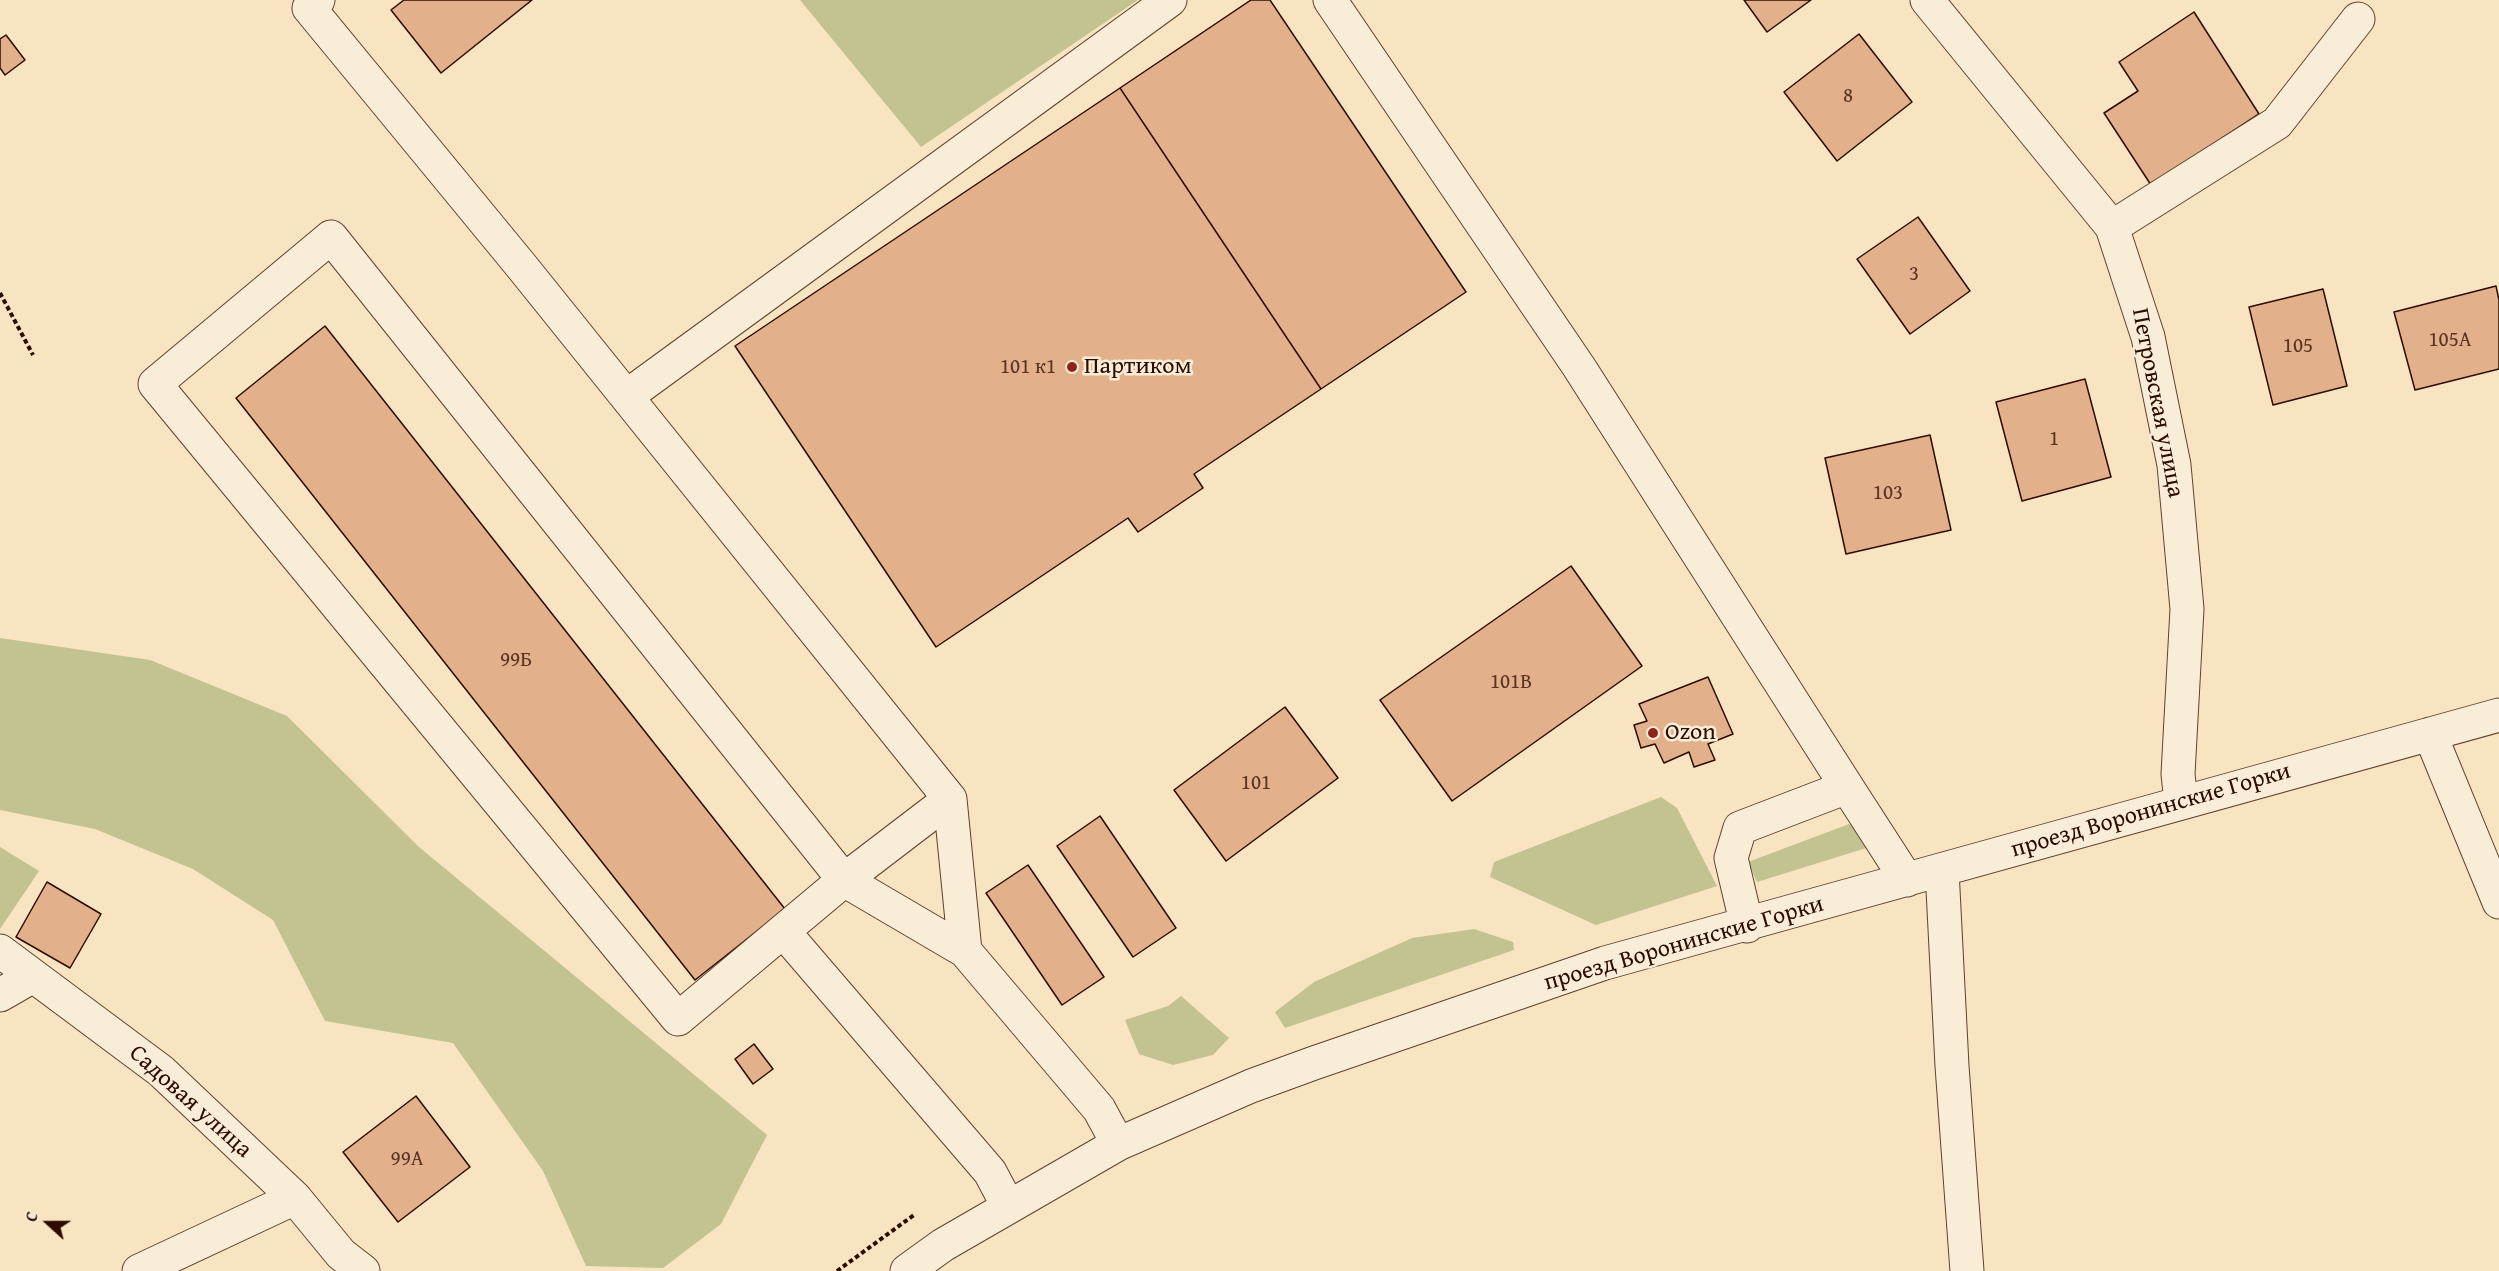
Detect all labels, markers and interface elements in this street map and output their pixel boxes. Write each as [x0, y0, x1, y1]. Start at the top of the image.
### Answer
house number: 8 [1843, 84, 1853, 110]
house number: 3 [1909, 262, 1919, 288]
street label: Петровская улица [2125, 306, 2189, 500]
house number: 105А [2428, 328, 2472, 354]
house number: 105 [2283, 334, 2313, 360]
place label: Партиком [1084, 353, 1192, 381]
house number: 101 к1 [1000, 355, 1056, 381]
marker: Партиком [1065, 360, 1079, 374]
house number: 1 [2049, 427, 2059, 453]
house number: 103 [1873, 481, 1903, 507]
house number: 99Б [500, 648, 532, 674]
house number: 101В [1490, 670, 1532, 696]
place label: Ozon [1665, 719, 1716, 747]
marker: Ozon [1646, 726, 1660, 740]
street label: проезд Воронинские Горки [2008, 757, 2294, 865]
house number: 101 [1241, 771, 1271, 797]
street label: проезд Воронинские Горки [1541, 890, 1827, 998]
street label: Садовая улица [123, 1039, 257, 1165]
house number: 99А [391, 1147, 423, 1173]
north arrow [18, 1193, 78, 1253]
text: С [18, 1208, 44, 1225]

